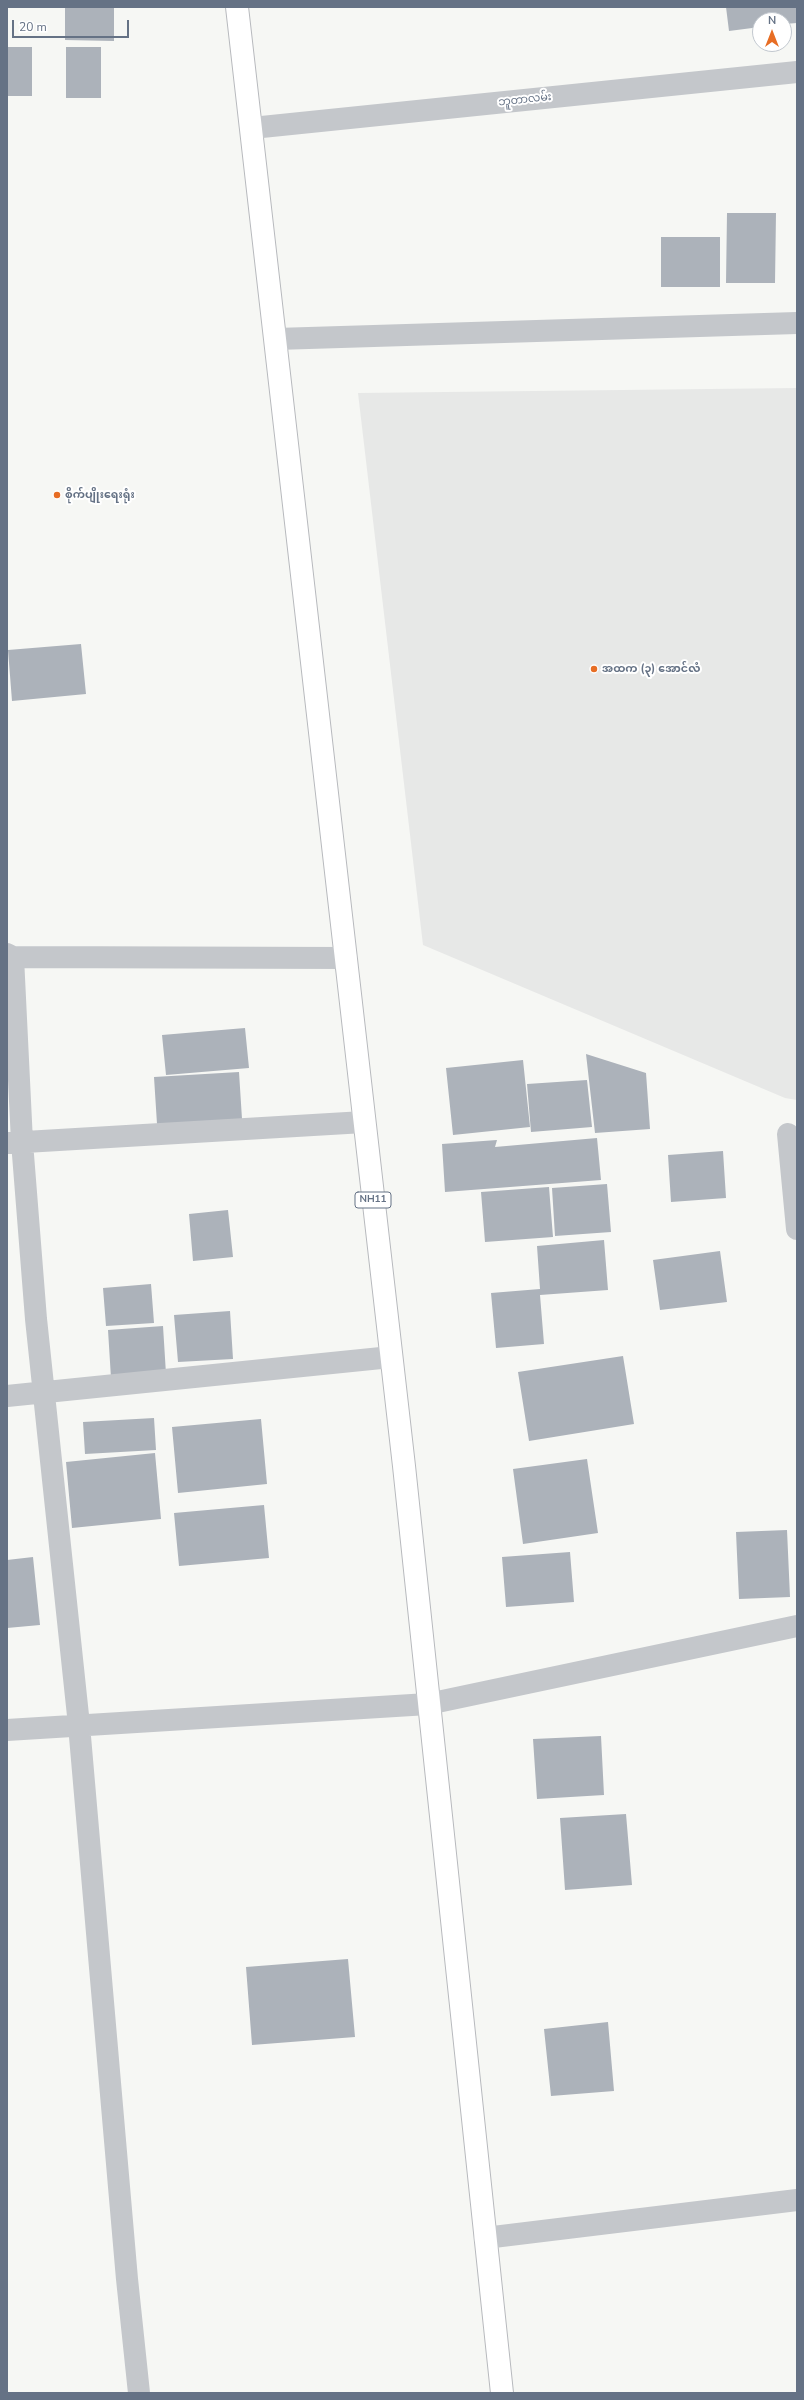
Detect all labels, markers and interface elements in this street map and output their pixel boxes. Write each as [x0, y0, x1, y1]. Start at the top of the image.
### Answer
scale bar [14, 12, 131, 38]
north arrow [752, 12, 792, 52]
text: N [768, 13, 776, 28]
text: 20 m [19, 19, 47, 35]
street label: ဘူတာလမ်း [498, 91, 552, 109]
place label: စိုက်ပျိုးရေးရုံး [65, 488, 135, 502]
marker: စိုက်ပျိုးရေးရုံး [52, 490, 62, 500]
place label: အထက (၃) အောင်လံ [602, 662, 700, 676]
marker: အထက (၃) အောင်လံ [589, 664, 599, 674]
road number: NH11 [355, 1192, 391, 1208]

